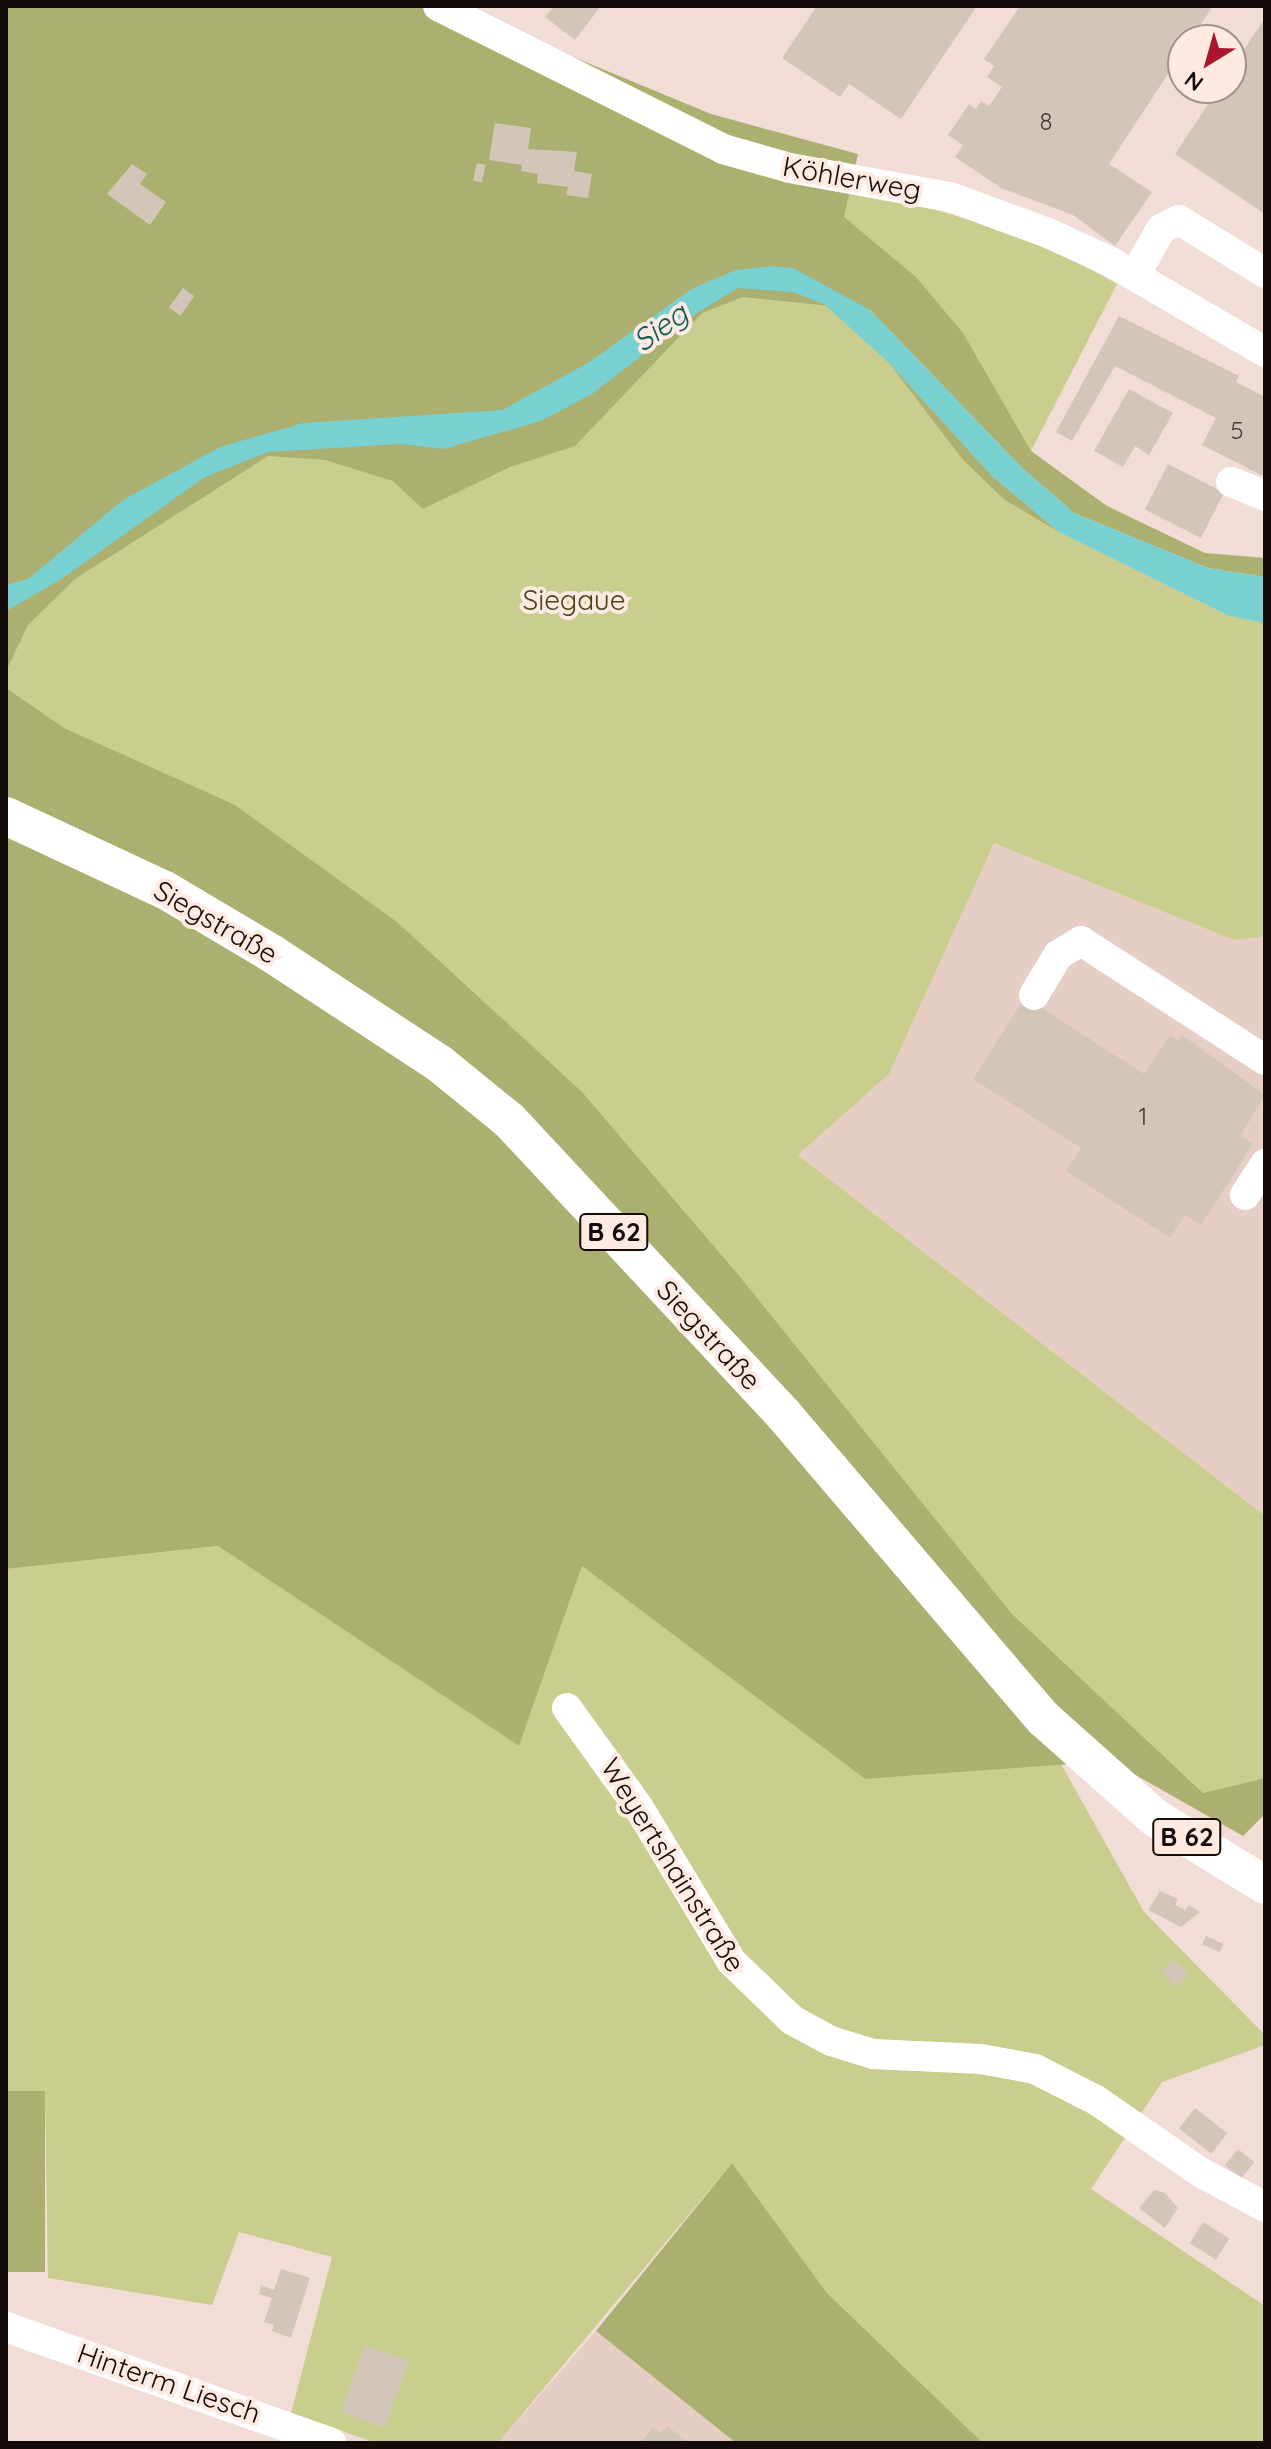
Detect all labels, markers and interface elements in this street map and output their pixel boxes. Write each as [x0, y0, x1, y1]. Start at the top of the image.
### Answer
north arrow [1167, 24, 1247, 104]
text: N [1179, 66, 1209, 98]
house number: 8 [1040, 108, 1052, 136]
street label: Köhlerweg [780, 149, 924, 207]
water label: Sieg [626, 295, 694, 359]
house number: 5 [1230, 417, 1244, 445]
park label: Siegaue [522, 583, 626, 617]
street label: Siegstraße [148, 873, 284, 971]
house number: 1 [1139, 1103, 1147, 1131]
road number: B 62 [578, 1210, 650, 1254]
street label: Siegstraße [650, 1273, 768, 1397]
street label: Weyertshainstraße [594, 1752, 752, 1978]
road number: B 62 [1151, 1815, 1223, 1859]
street label: Hinterm Liesch [73, 2336, 265, 2430]

